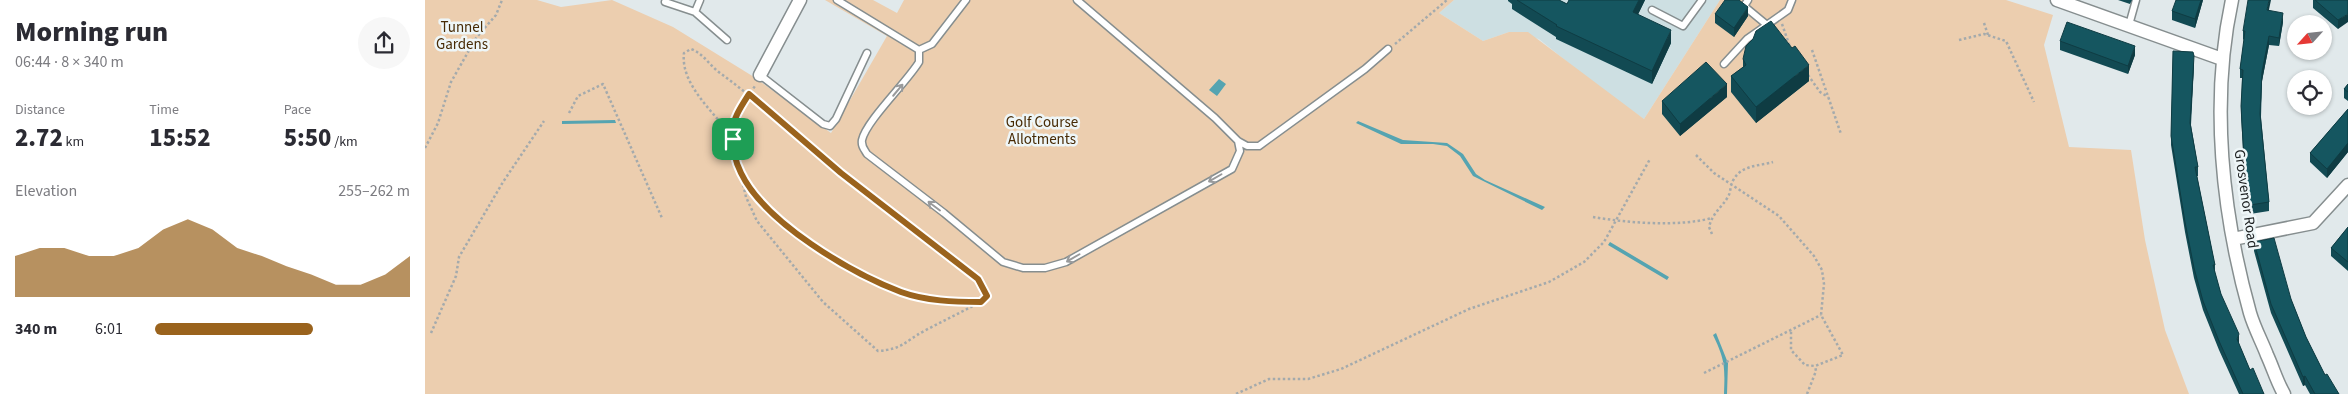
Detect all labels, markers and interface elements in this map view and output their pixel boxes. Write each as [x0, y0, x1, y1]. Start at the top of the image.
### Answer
text: Morning run [15, 12, 168, 52]
north arrow [2287, 15, 2333, 60]
map controls [2287, 15, 2332, 115]
button: share [358, 17, 410, 69]
park label: Tunnel Gardens [436, 17, 488, 55]
text: 06:44 · 8 × 340 m [15, 51, 124, 73]
button: locate [2287, 70, 2332, 115]
one-way arrow [893, 84, 904, 97]
text: Distance [15, 100, 65, 120]
text: Time [149, 100, 179, 120]
text: Pace [284, 100, 311, 120]
park label: Golf Course Allotments [1006, 112, 1078, 150]
pin [712, 118, 754, 160]
text: 2.72 [15, 120, 63, 156]
text: 15:52 [149, 120, 210, 156]
text: 5:50 [284, 120, 331, 156]
icon: arrive [719, 125, 747, 153]
text: km [63, 132, 84, 152]
text: /km [331, 132, 358, 152]
street label: Grosvenor Road [2229, 148, 2263, 250]
one-way arrow [1208, 174, 1222, 184]
text: Elevation [15, 180, 77, 202]
text: 255–262 m [338, 180, 410, 202]
one-way arrow [928, 200, 941, 211]
one-way arrow [1066, 253, 1081, 263]
text: 340 m [15, 318, 57, 340]
text: 6:01 [95, 318, 123, 340]

